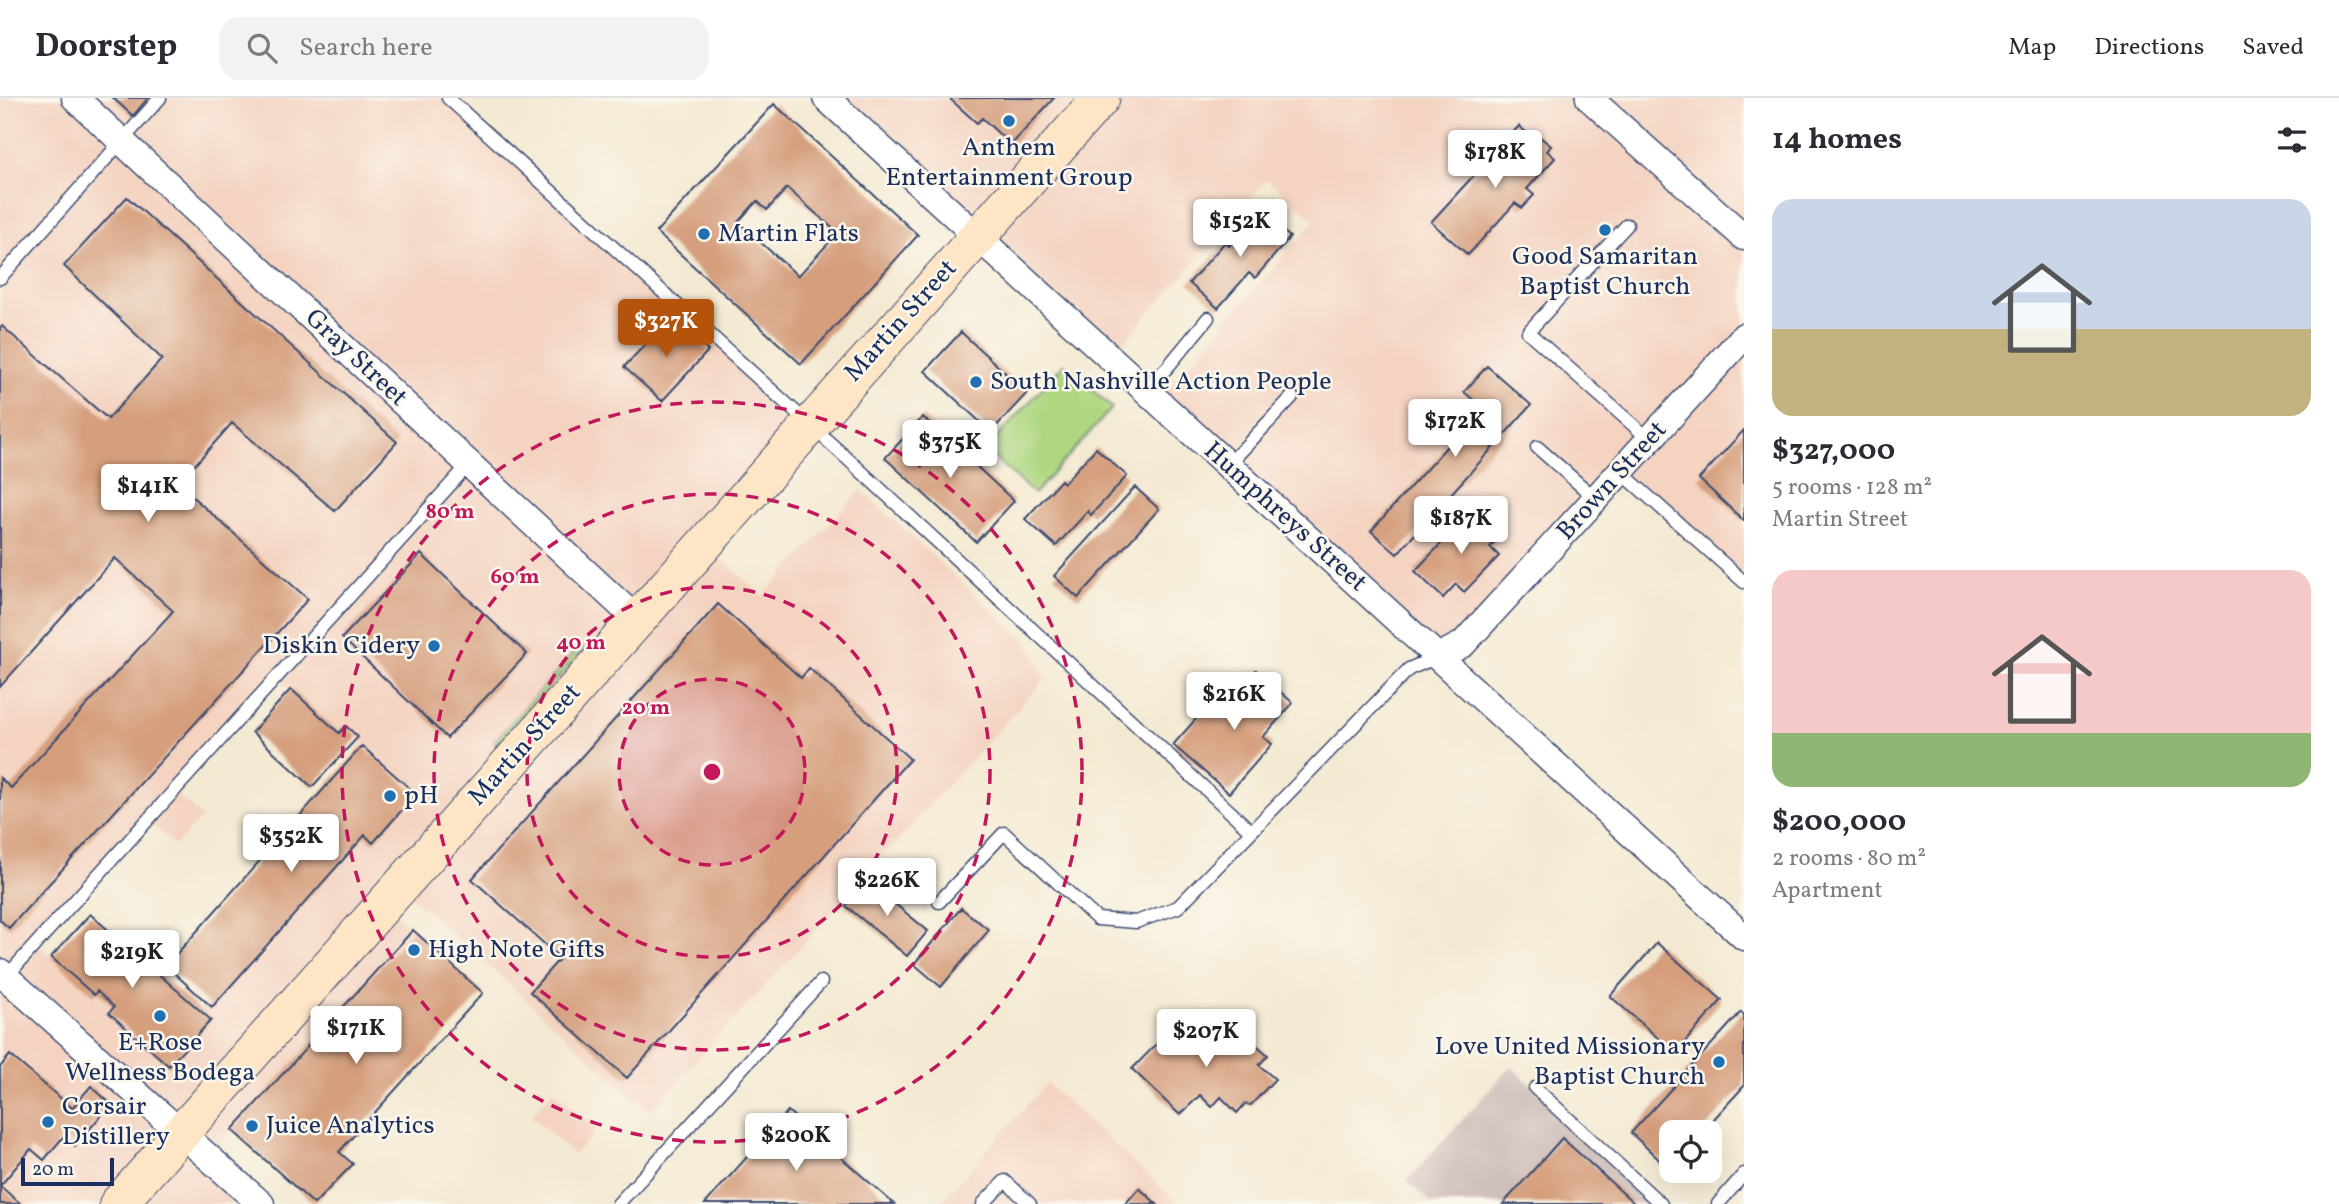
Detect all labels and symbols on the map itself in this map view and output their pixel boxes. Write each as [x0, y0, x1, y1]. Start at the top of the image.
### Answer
marker: Anthem Entertainment Group [1001, 113, 1017, 129]
place label: Anthem Entertainment Group [885, 130, 1133, 196]
pin: $178K [1446, 130, 1544, 190]
pin: $152K [1191, 200, 1289, 259]
place label: Martin Flats [718, 216, 859, 252]
marker: Good Samaritan Baptist Church [1597, 222, 1613, 238]
marker: Martin Flats [696, 226, 712, 242]
place label: Good Samaritan Baptist Church [1512, 239, 1698, 305]
street label: Martin Street [836, 252, 966, 390]
pin: $327K [617, 300, 715, 359]
street label: Gray Street [297, 301, 415, 415]
place label: South Nashville Action People [990, 364, 1332, 400]
marker: South Nashville Action People [968, 374, 984, 390]
pin: $172K [1406, 400, 1504, 459]
street label: Brown Street [1549, 413, 1675, 549]
pin: $375K [901, 420, 999, 480]
street label: Humphreys Street [1195, 434, 1375, 600]
pin: $141K [99, 464, 197, 524]
pin: $187K [1412, 496, 1510, 556]
text: 80 m [426, 498, 474, 527]
text: 60 m [491, 563, 539, 592]
place label: Diskin Cidery [263, 628, 420, 664]
text: 40 m [556, 629, 606, 658]
marker: Diskin Cidery [426, 638, 442, 654]
pin: $216K [1185, 672, 1283, 732]
street label: Martin Street [460, 676, 590, 814]
text: 20 m [622, 694, 670, 723]
centre of rings [700, 760, 724, 784]
place label: pH [404, 778, 438, 814]
marker: pH [382, 788, 398, 804]
pin: $352K [242, 814, 340, 874]
pin: $226K [838, 858, 936, 918]
pin: $219K [83, 930, 181, 990]
place label: High Note Gifts [428, 932, 605, 968]
marker: High Note Gifts [406, 942, 422, 958]
pin: $171K [307, 1006, 405, 1066]
marker: E+Rose Wellness Bodega [152, 1008, 168, 1024]
pin: $207K [1157, 1010, 1255, 1069]
place label: E+Rose Wellness Bodega [65, 1025, 255, 1091]
place label: Love United Missionary Baptist Church [1435, 1029, 1705, 1095]
marker: Love United Missionary Baptist Church [1711, 1054, 1727, 1070]
place label: Corsair Distillery [62, 1089, 170, 1155]
place label: Juice Analytics [266, 1108, 435, 1144]
marker: Corsair Distillery [40, 1114, 56, 1130]
pin: $200K [747, 1114, 845, 1173]
marker: Juice Analytics [244, 1118, 260, 1134]
scale bar [21, 1155, 114, 1187]

